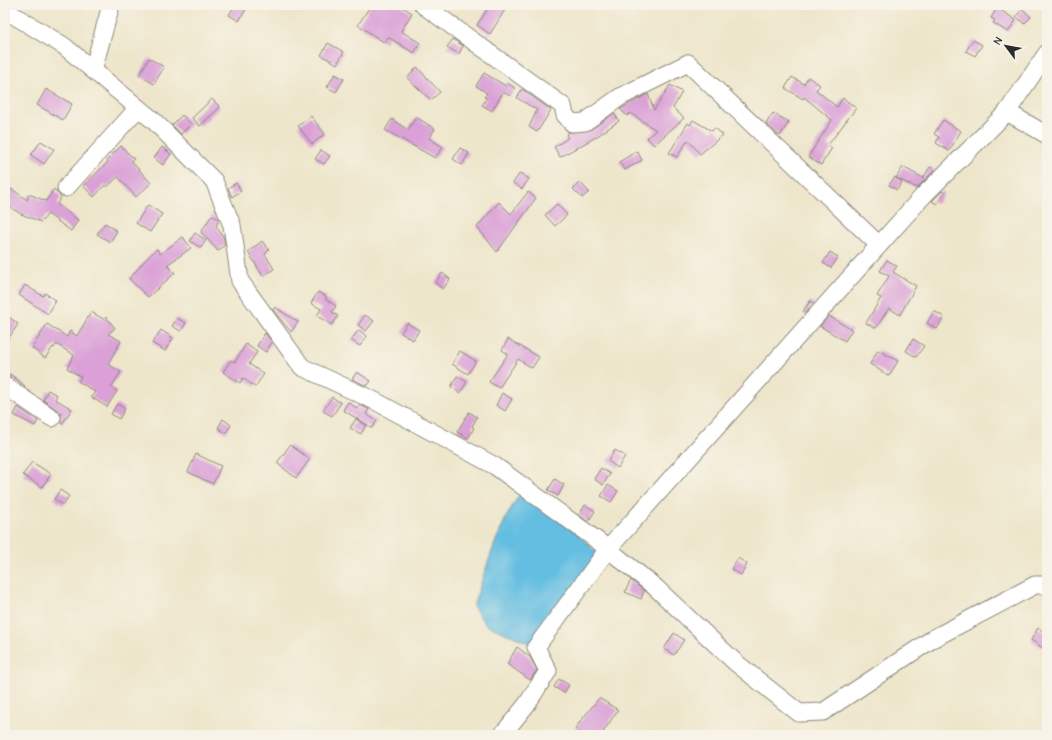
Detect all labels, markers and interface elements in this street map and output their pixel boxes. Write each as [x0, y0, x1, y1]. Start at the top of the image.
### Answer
north arrow [986, 26, 1026, 66]
text: N [991, 34, 1005, 47]

